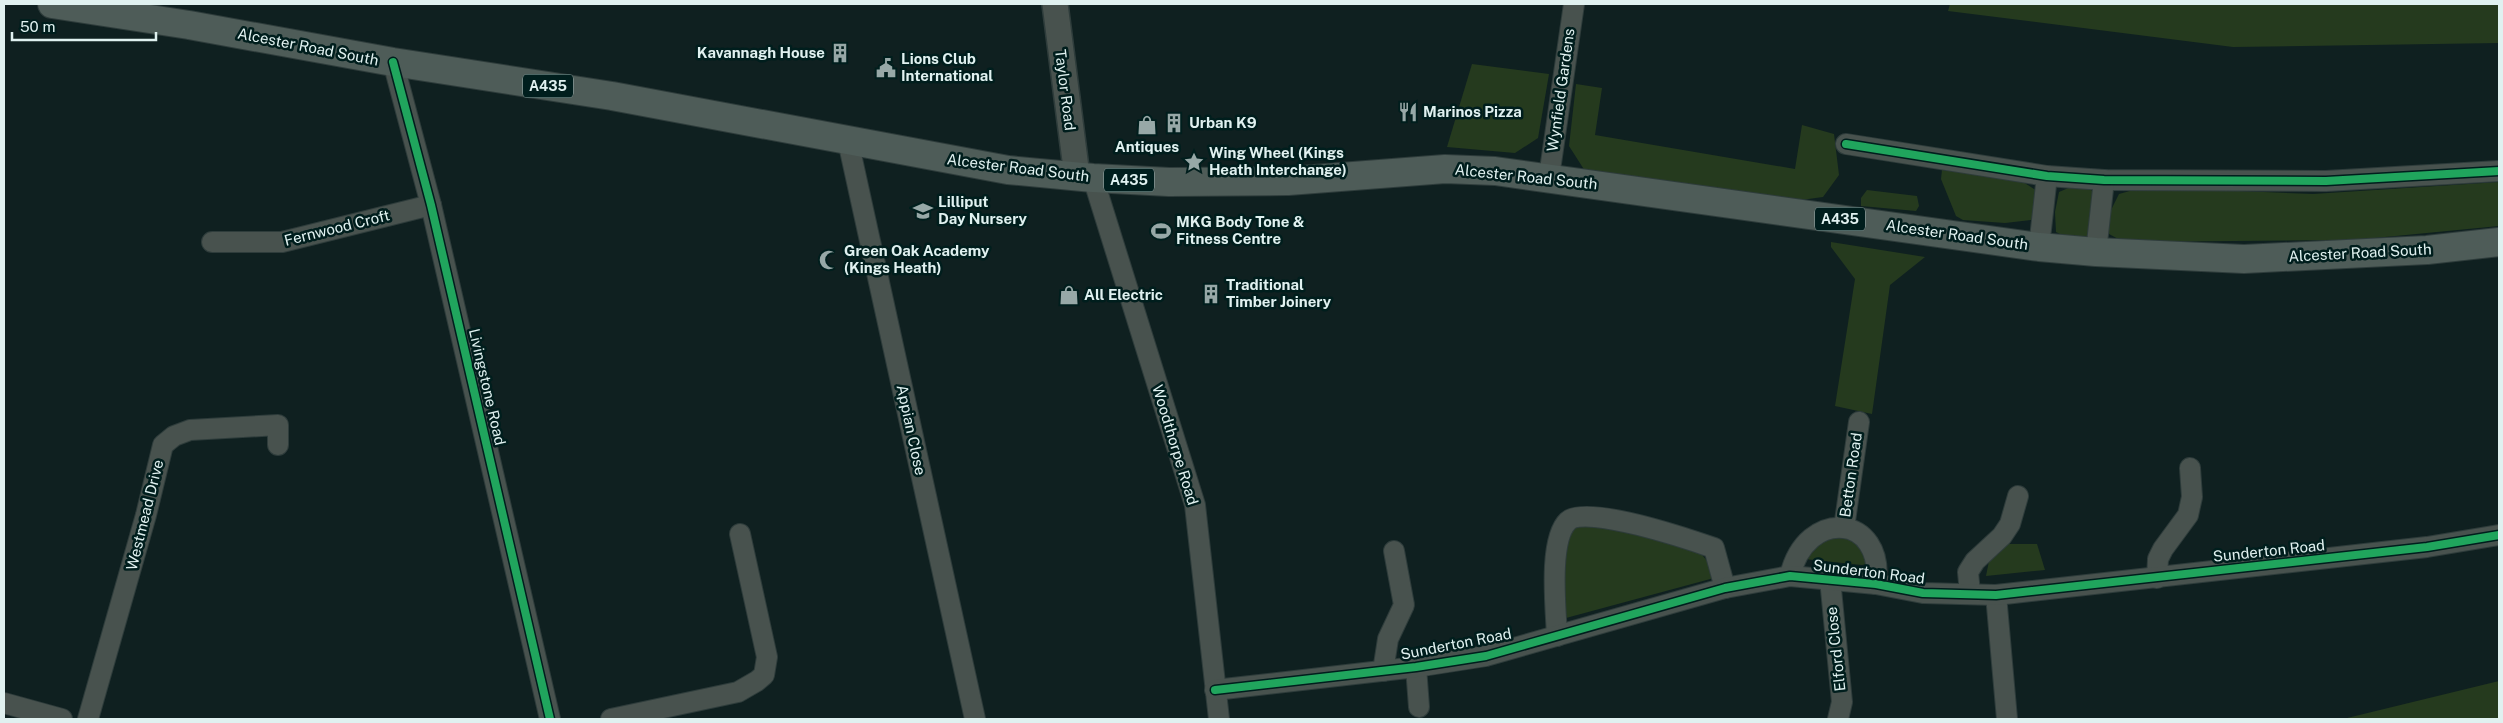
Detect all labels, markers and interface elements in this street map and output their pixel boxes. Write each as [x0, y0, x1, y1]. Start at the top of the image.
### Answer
scale bar [12, 10, 156, 42]
text: 50 m [20, 18, 55, 35]
street label: Alcester Road South [236, 24, 380, 69]
street label: Wynfield Gardens [1543, 27, 1578, 153]
building icon: Kavannagh House [829, 42, 851, 64]
place label: Kavannagh House [697, 44, 825, 61]
street label: Taylor Road [1052, 48, 1079, 132]
place label: Lions Club International [901, 50, 993, 84]
public building icon: Lions Club International [875, 57, 897, 79]
road number: A435 [523, 74, 573, 98]
restaurant icon: Marinos Pizza [1397, 101, 1419, 123]
place label: Marinos Pizza [1423, 103, 1522, 120]
building icon: Urban K9 [1163, 112, 1185, 134]
shop icon: Antiques [1136, 114, 1158, 136]
place label: Urban K9 [1189, 114, 1257, 131]
place label: Antiques [1115, 138, 1179, 155]
place label: Wing Wheel (Kings Heath Interchange) [1209, 144, 1347, 178]
street label: Alcester Road South [946, 150, 1090, 185]
place icon: Wing Wheel (Kings Heath Interchange) [1183, 151, 1205, 173]
street label: Alcester Road South [1454, 161, 1598, 192]
road number: A435 [1104, 168, 1154, 192]
place label: Lilliput Day Nursery [938, 193, 1028, 227]
school or university icon: Lilliput Day Nursery [912, 200, 934, 222]
street label: Fernwood Croft [282, 206, 392, 249]
road number: A435 [1815, 208, 1865, 230]
place label: MKG Body Tone & Fitness Centre [1176, 213, 1305, 247]
street label: Alcester Road South [1885, 216, 2029, 253]
sports icon: MKG Body Tone & Fitness Centre [1150, 220, 1172, 242]
street label: Alcester Road South [2288, 240, 2432, 265]
place label: Green Oak Academy (Kings Heath) [844, 242, 990, 276]
mosque icon: Green Oak Academy (Kings Heath) [818, 249, 840, 271]
place label: Traditional Timber Joinery [1226, 276, 1332, 310]
building icon: Traditional Timber Joinery [1200, 283, 1222, 305]
shop icon: All Electric [1058, 284, 1080, 306]
place label: All Electric [1084, 286, 1163, 303]
street label: Livingstone Road [466, 327, 509, 447]
street label: Appian Close [894, 383, 929, 477]
street label: Woodthorpe Road [1149, 383, 1202, 507]
street label: Betton Road [1836, 432, 1865, 518]
street label: Westmead Drive [123, 458, 166, 572]
street label: Sunderton Road [2212, 536, 2326, 565]
street label: Sunderton Road [1812, 556, 1926, 587]
street label: Elford Close [1823, 606, 1848, 692]
street label: Sunderton Road [1399, 624, 1513, 663]

